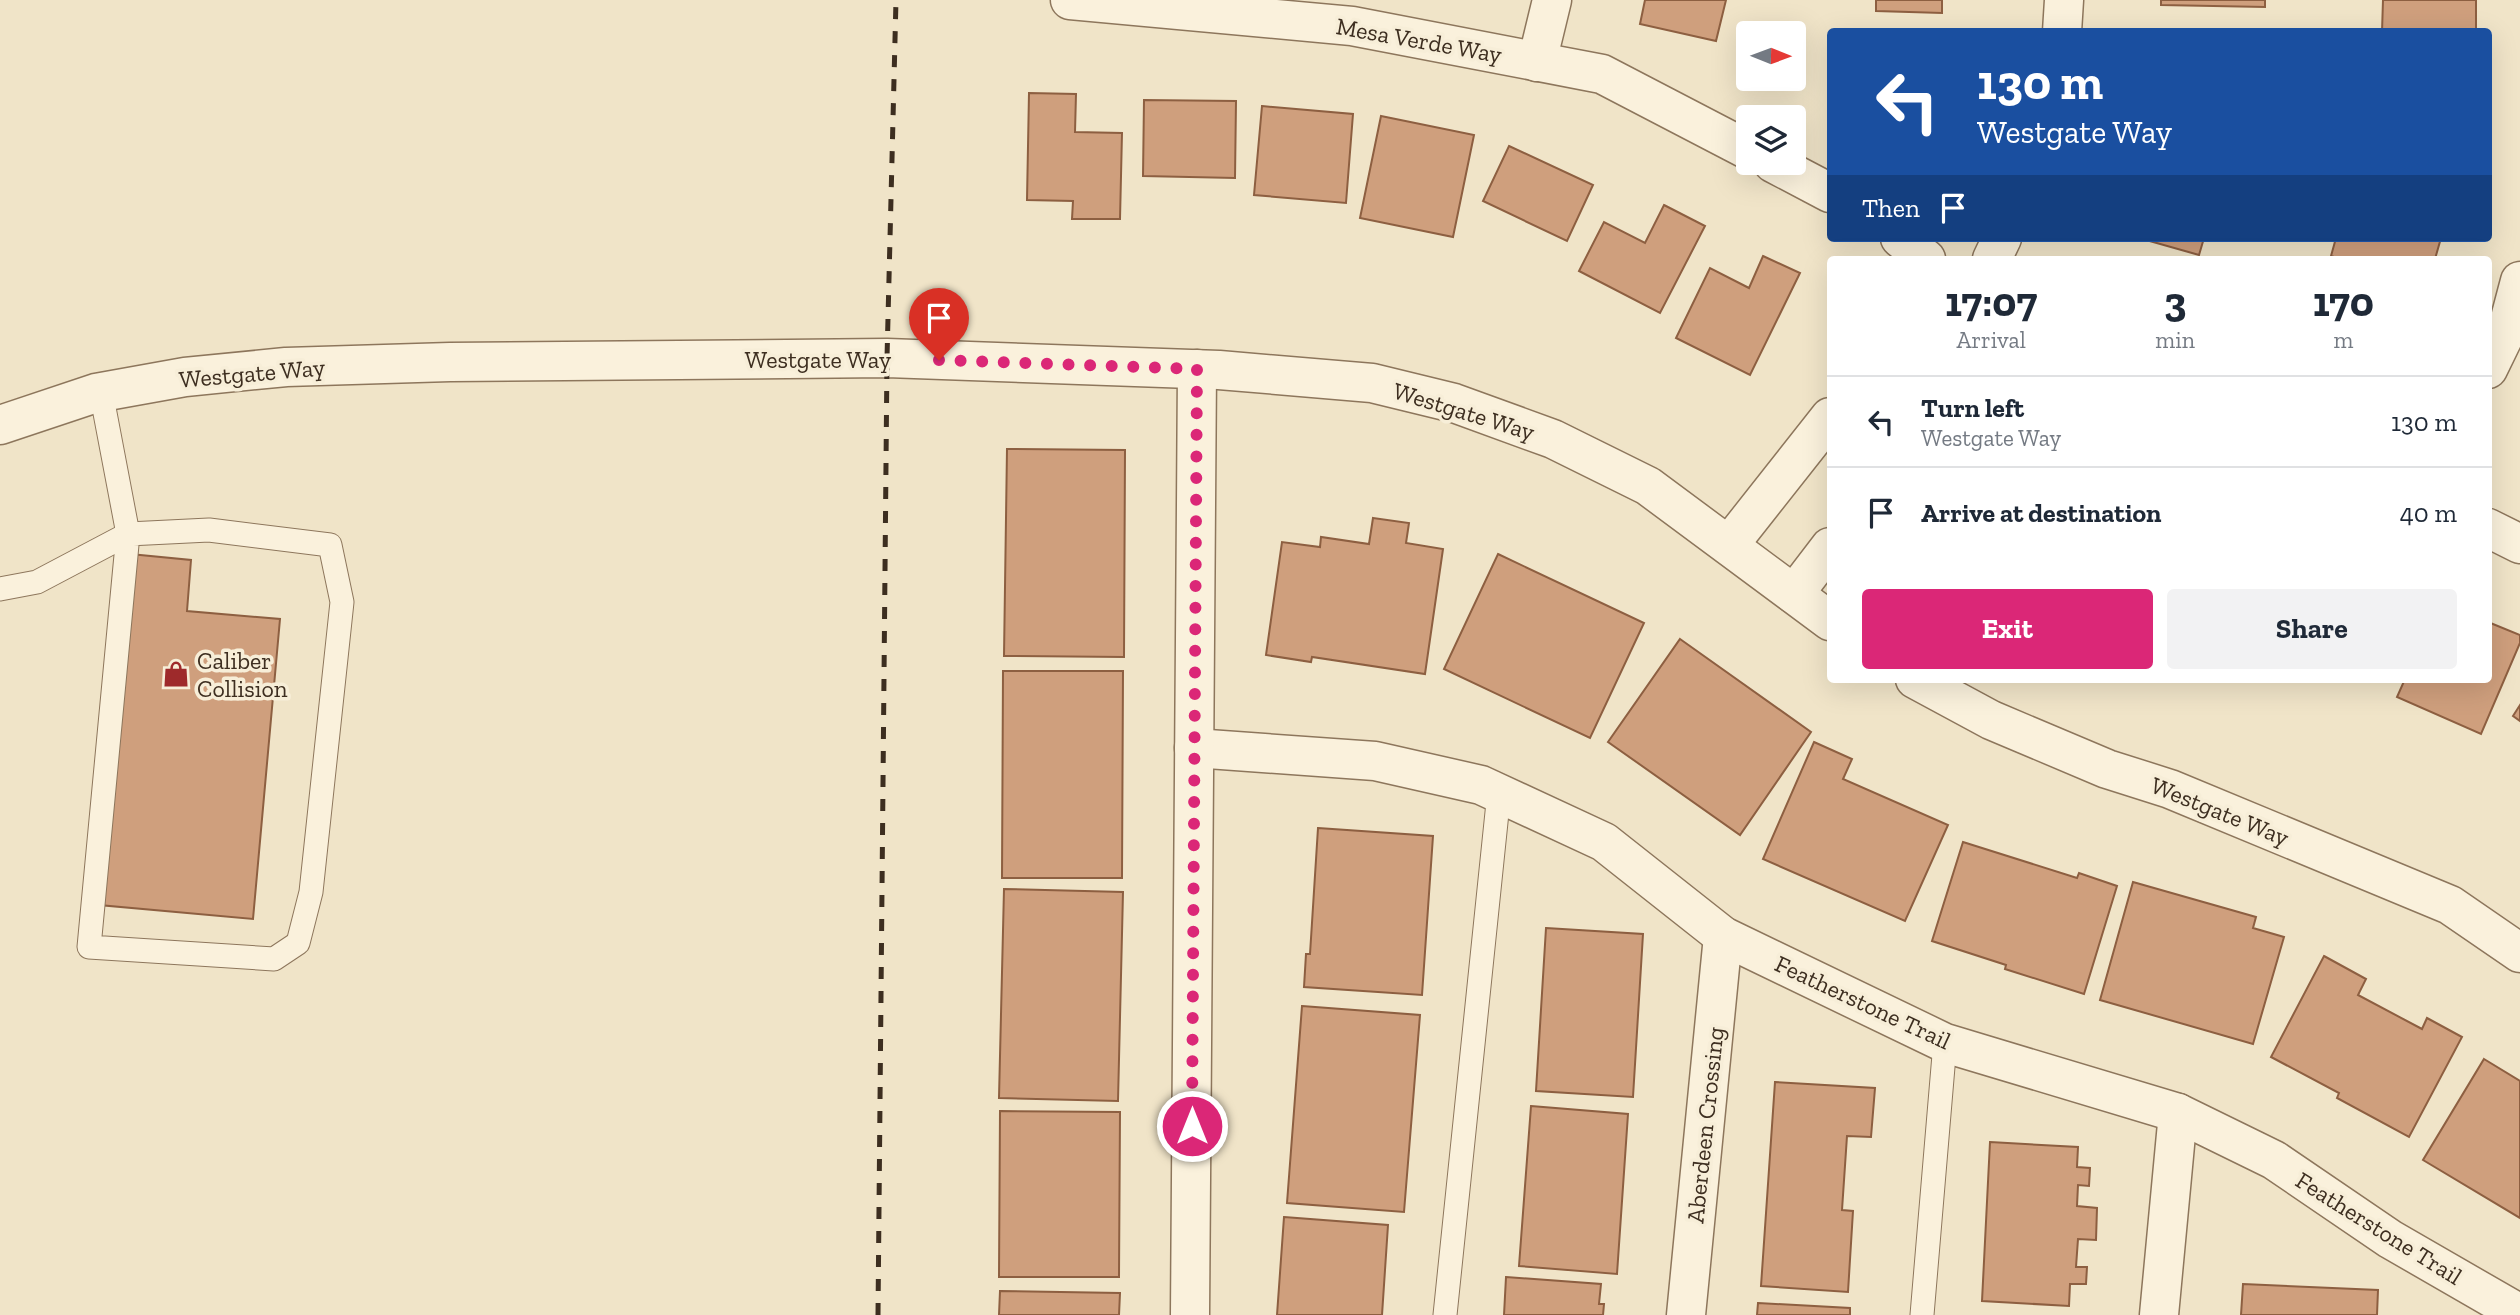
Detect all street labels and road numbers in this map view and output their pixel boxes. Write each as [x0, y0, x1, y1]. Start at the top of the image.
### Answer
street label: Mesa Verde Way [1334, 11, 1505, 69]
street label: Westgate Way [745, 345, 892, 374]
street label: Westgate Way [178, 352, 327, 394]
street label: Westgate Way [1390, 376, 1539, 446]
street label: Westgate Way [2147, 770, 2294, 852]
street label: Featherstone Trail [1771, 949, 1955, 1055]
street label: Aberdeen Crossing [1680, 1025, 1730, 1225]
street label: Featherstone Trail [2291, 1165, 2467, 1291]

